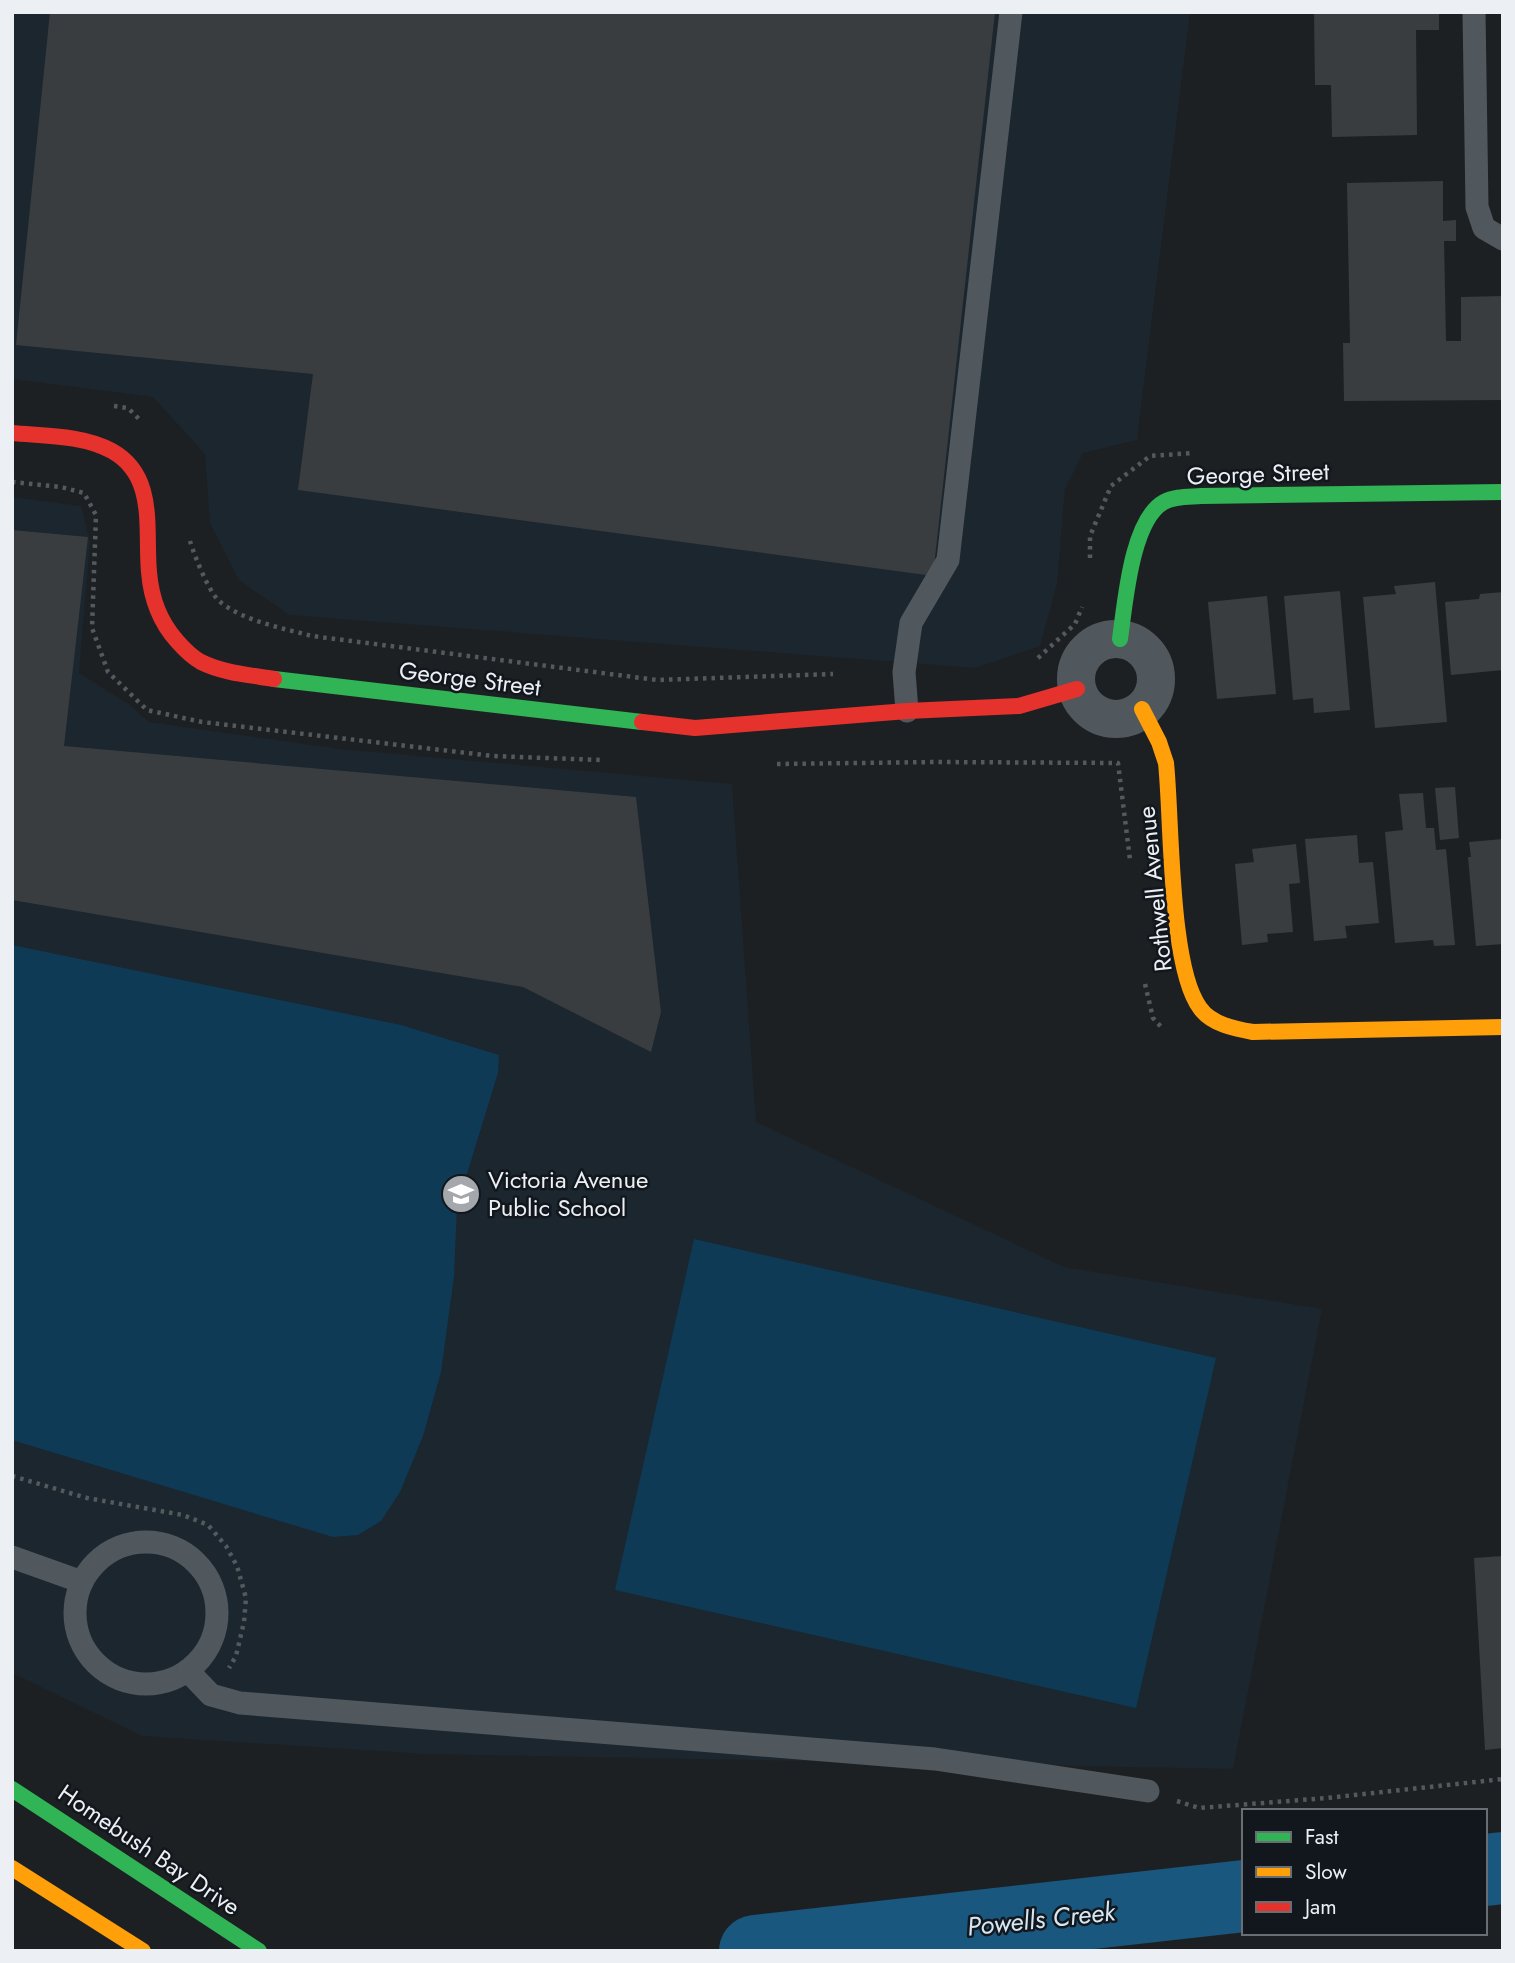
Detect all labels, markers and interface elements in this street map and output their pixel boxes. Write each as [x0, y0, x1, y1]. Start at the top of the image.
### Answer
street label: George Street [1186, 454, 1330, 493]
street label: George Street [397, 652, 543, 705]
street label: Rothwell Avenue [1128, 805, 1181, 973]
place label: Victoria Avenue Public School [488, 1162, 648, 1225]
school or university icon: Victoria Avenue Public School [440, 1173, 482, 1215]
street label: Homebush Bay Drive [51, 1776, 247, 1924]
legend [1242, 1809, 1487, 1935]
text: Fast [1305, 1822, 1338, 1852]
text: Slow [1305, 1857, 1347, 1887]
water label: Powells Creek [965, 1892, 1119, 1946]
text: Jam [1302, 1892, 1337, 1922]

